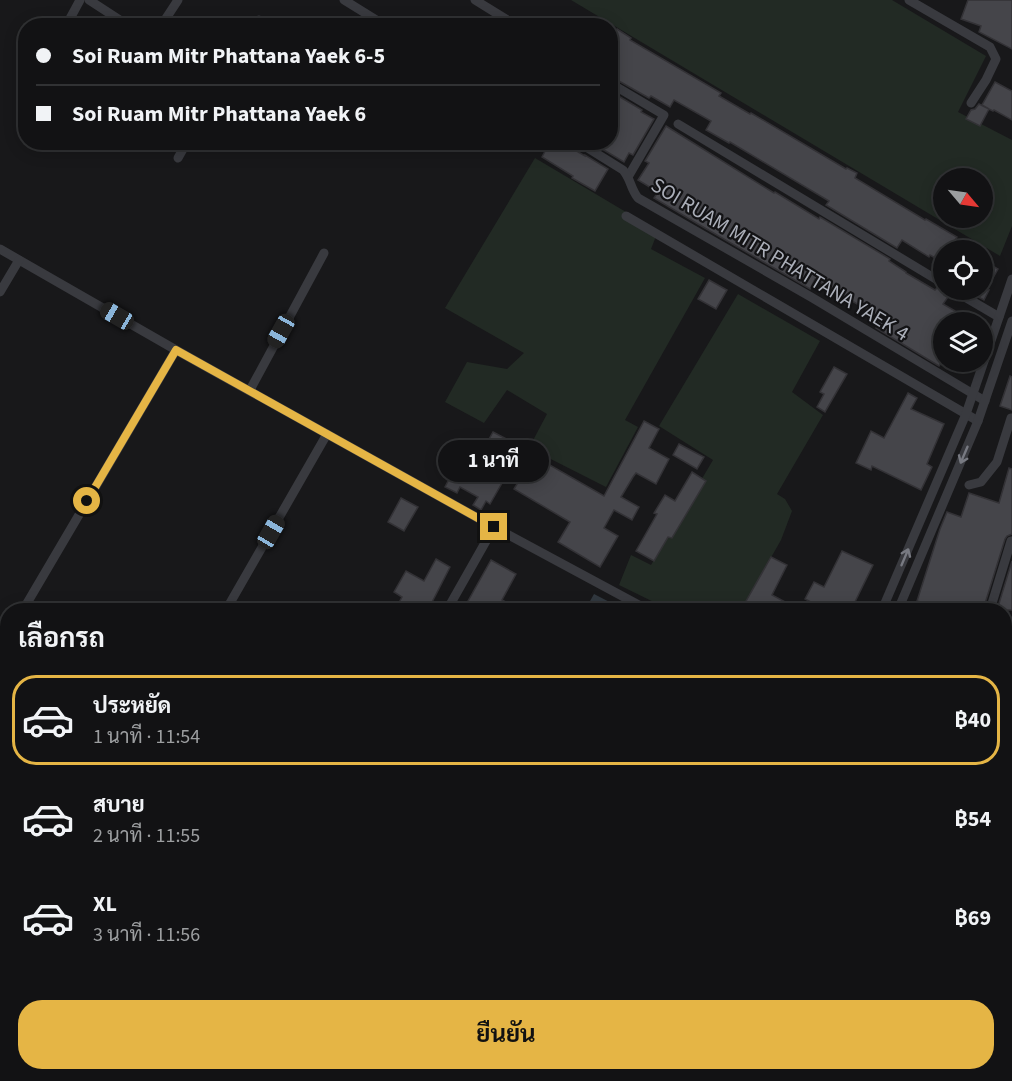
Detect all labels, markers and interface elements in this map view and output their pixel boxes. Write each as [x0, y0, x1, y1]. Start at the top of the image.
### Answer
text: Soi Ruam Mitr Phattana Yaek 6-5 [72, 40, 385, 72]
text: Soi Ruam Mitr Phattana Yaek 6 [72, 98, 366, 130]
north arrow [933, 168, 993, 228]
map controls [933, 168, 993, 372]
street label: SOI RUAM MITR PHATTANA YAEK 4 [645, 170, 915, 348]
button: locate [933, 240, 993, 300]
car [97, 299, 137, 333]
car [264, 311, 298, 351]
button: layers [933, 312, 993, 372]
callout: 1 นาที [438, 440, 550, 482]
one-way arrow [958, 446, 969, 464]
text: 1 นาที [468, 447, 519, 475]
route start [73, 487, 100, 514]
car [254, 512, 288, 552]
route end [480, 513, 507, 540]
one-way arrow [900, 548, 911, 566]
text: เลือกรถ [18, 619, 105, 658]
text: ประหยัด [93, 690, 171, 722]
icon: car [21, 693, 75, 747]
text: ฿40 [955, 704, 991, 736]
text: 1 นาที · 11:54 [93, 723, 200, 751]
text: สบาย [93, 789, 145, 821]
icon: car [21, 792, 75, 846]
text: ฿54 [955, 803, 991, 835]
text: 2 นาที · 11:55 [93, 822, 200, 850]
text: XL [93, 888, 117, 920]
icon: car [21, 891, 75, 945]
text: ฿69 [955, 902, 991, 934]
text: 3 นาที · 11:56 [93, 921, 200, 949]
button: ยืนยัน [18, 1000, 994, 1069]

